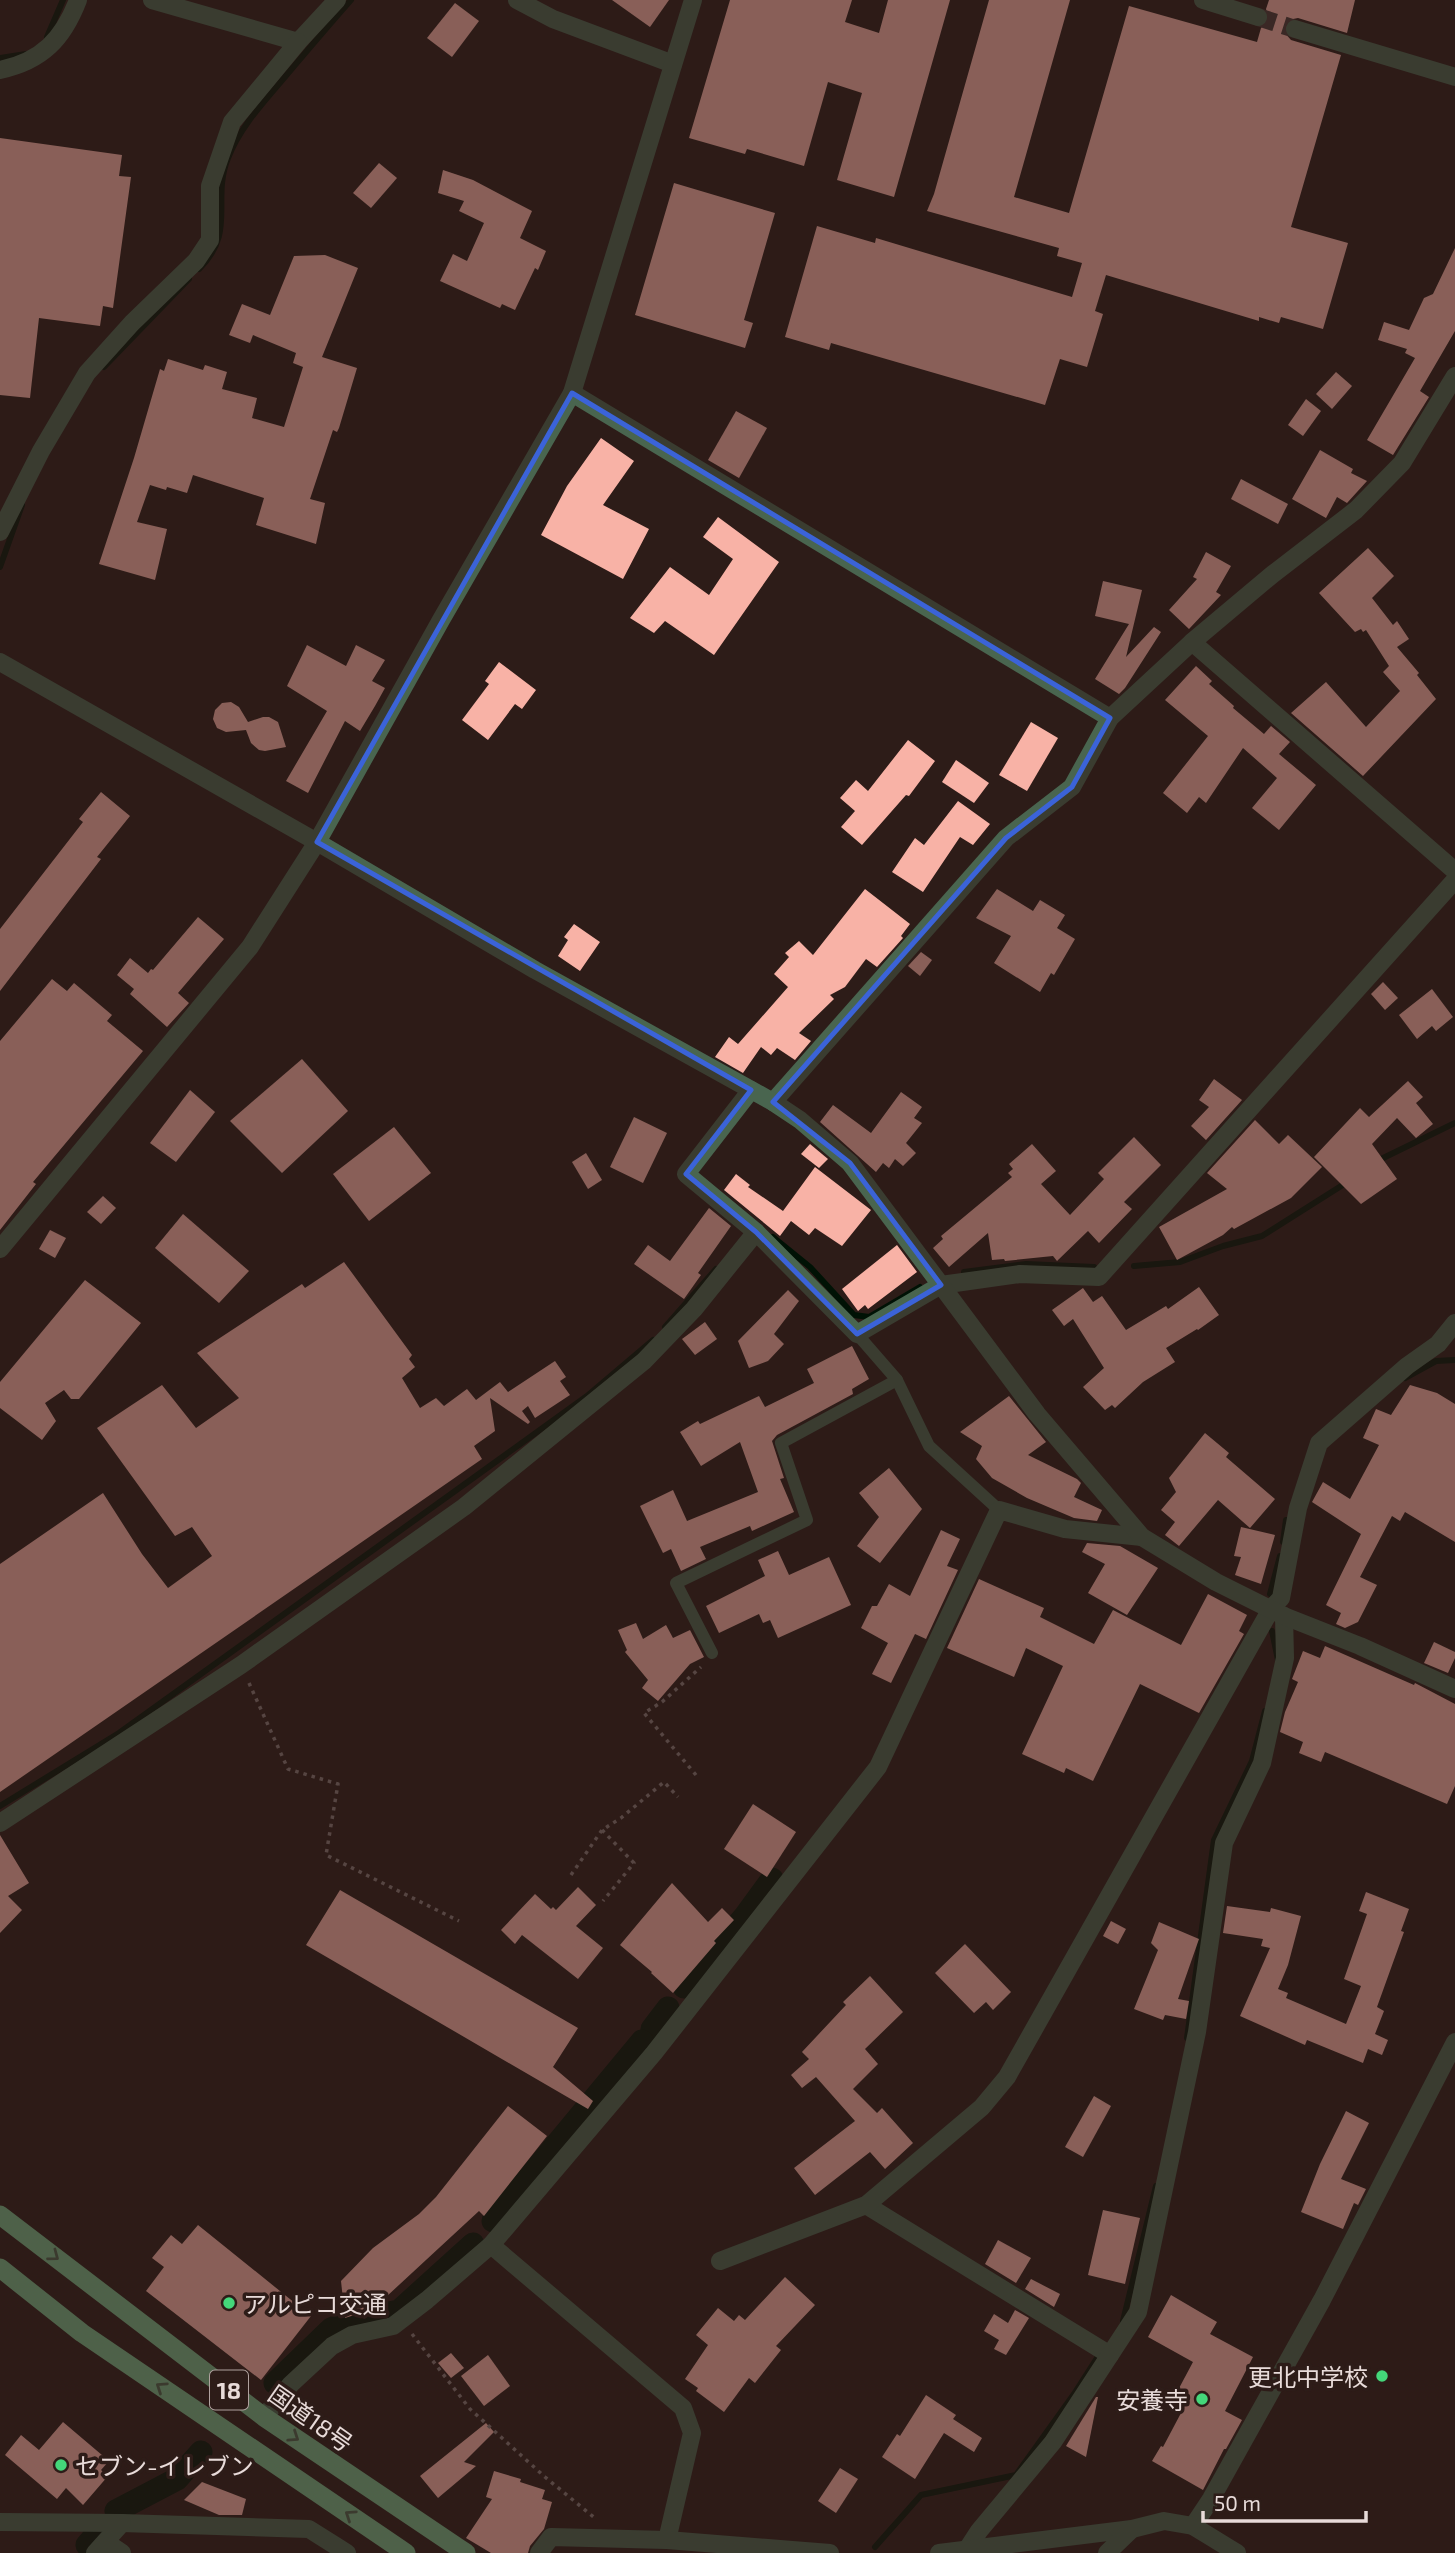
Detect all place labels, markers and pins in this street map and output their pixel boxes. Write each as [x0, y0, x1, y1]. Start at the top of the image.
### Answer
place label: アルピコ交通 [243, 2289, 387, 2318]
marker: アルピコ交通 [221, 2295, 237, 2311]
place label: 更北中学校 [1248, 2362, 1368, 2391]
marker: 更北中学校 [1374, 2368, 1390, 2384]
place label: 安養寺 [1116, 2385, 1188, 2414]
marker: 安養寺 [1194, 2391, 1210, 2407]
place label: セブン-イレブン [75, 2451, 254, 2480]
marker: セブン-イレブン [53, 2457, 69, 2473]

